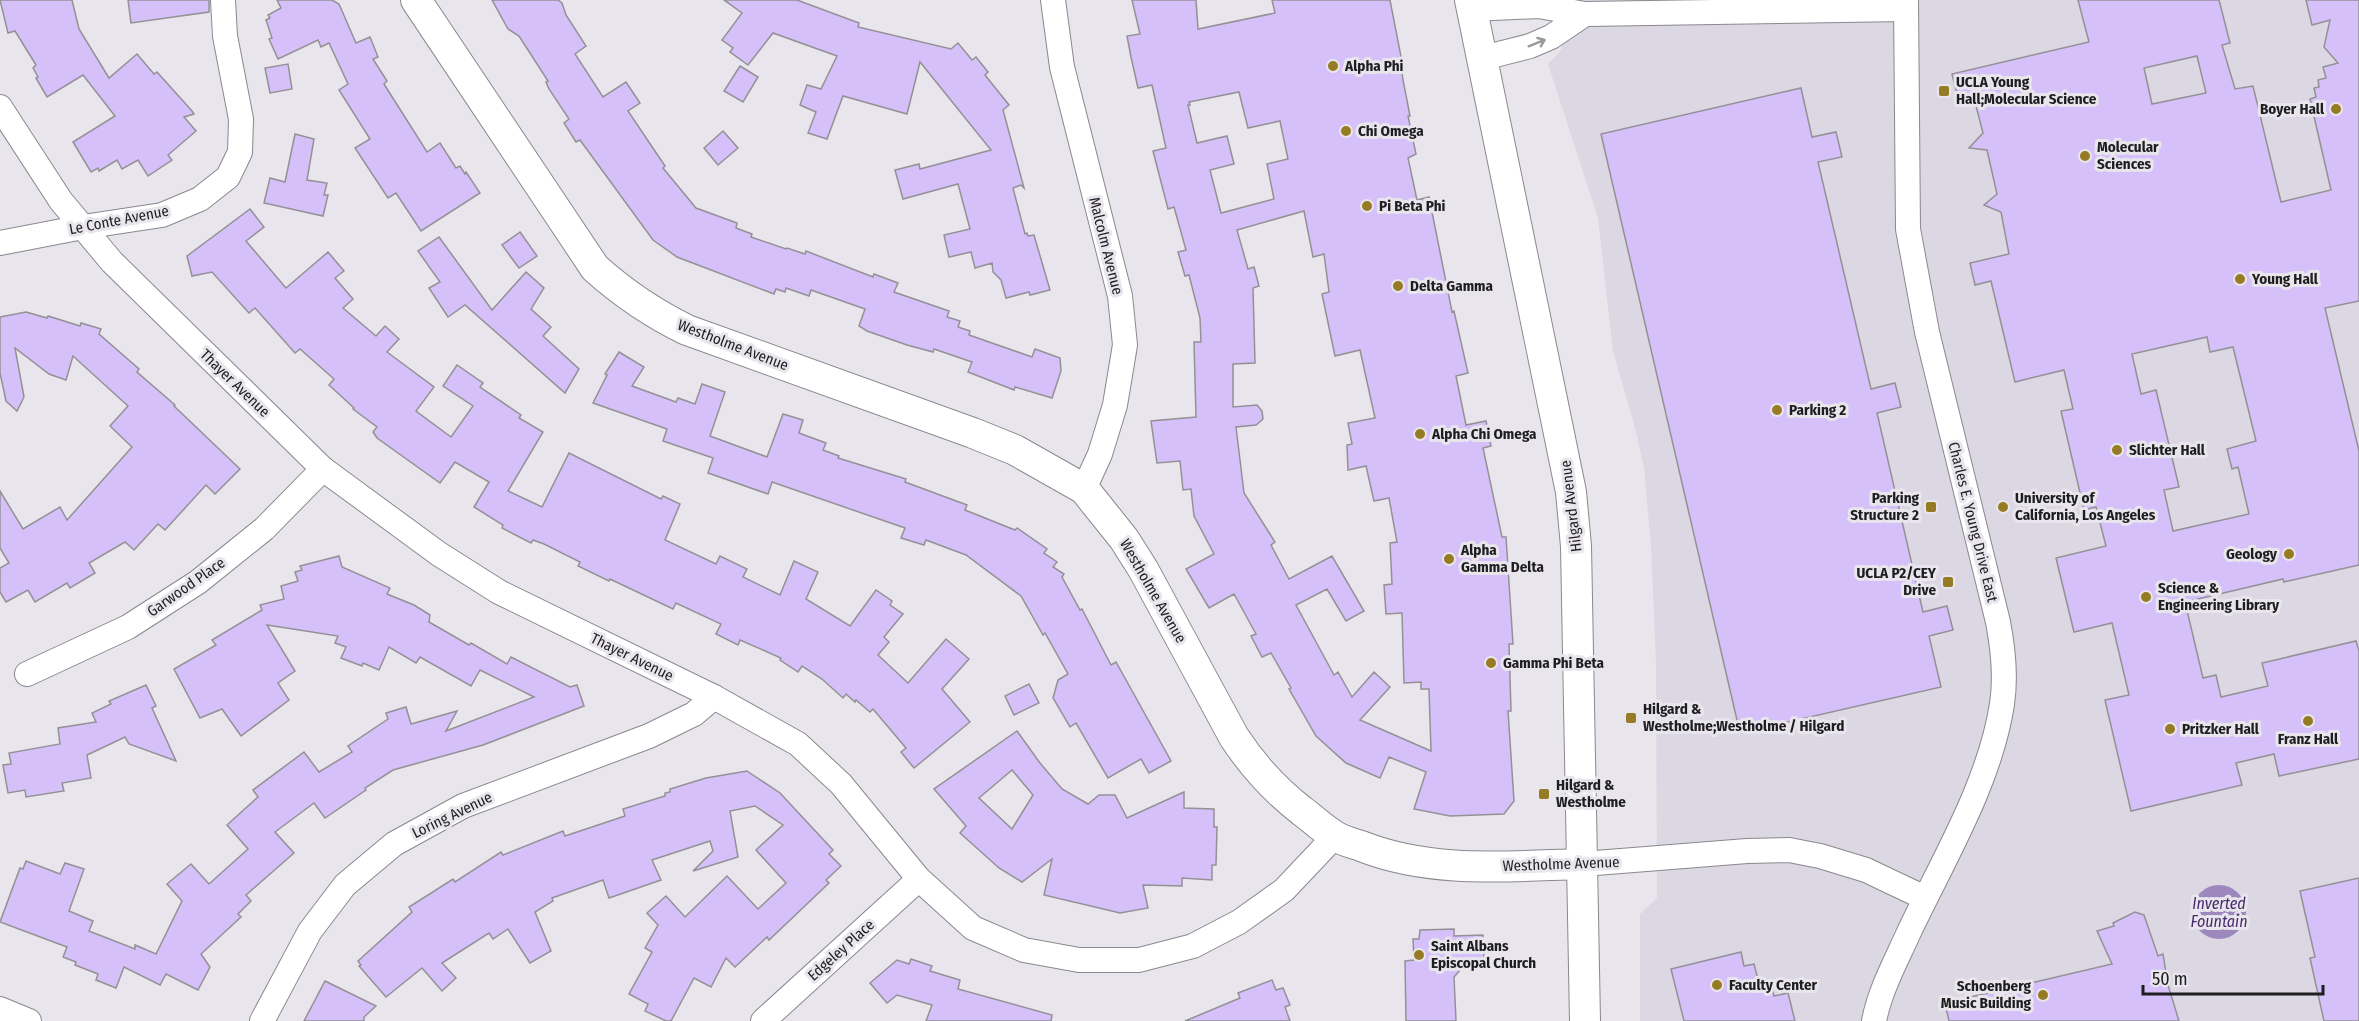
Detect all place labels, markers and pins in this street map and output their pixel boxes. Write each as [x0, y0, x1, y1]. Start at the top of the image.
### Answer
place label: Alpha Phi [1344, 57, 1404, 75]
marker: Alpha Phi [1326, 59, 1340, 73]
place label: UCLA Young Hall;Molecular Science [1956, 73, 2097, 108]
marker: UCLA Young Hall;Molecular Science [1937, 84, 1951, 98]
place label: Boyer Hall [2260, 100, 2325, 118]
marker: Boyer Hall [2329, 102, 2343, 116]
place label: Chi Omega [1358, 122, 1424, 140]
marker: Chi Omega [1339, 124, 1353, 138]
place label: Molecular Sciences [2097, 138, 2159, 173]
marker: Molecular Sciences [2078, 149, 2092, 163]
place label: Pi Beta Phi [1379, 197, 1446, 215]
marker: Pi Beta Phi [1360, 199, 1374, 213]
place label: Young Hall [2251, 270, 2319, 288]
marker: Young Hall [2233, 272, 2247, 286]
place label: Delta Gamma [1410, 277, 1494, 295]
marker: Delta Gamma [1391, 279, 1405, 293]
place label: Parking 2 [1789, 401, 1846, 419]
marker: Parking 2 [1770, 403, 1784, 417]
place label: Alpha Chi Omega [1431, 425, 1537, 443]
marker: Alpha Chi Omega [1413, 427, 1427, 441]
place label: Slichter Hall [2129, 441, 2206, 459]
marker: Slichter Hall [2110, 443, 2124, 457]
place label: Parking Structure 2 [1850, 489, 1920, 524]
place label: University of California, Los Angeles [2015, 489, 2156, 524]
marker: Parking Structure 2 [1924, 500, 1938, 514]
marker: University of California, Los Angeles [1996, 500, 2010, 514]
place label: Alpha Gamma Delta [1460, 541, 1545, 576]
place label: Geology [2226, 545, 2278, 563]
marker: Geology [2282, 547, 2296, 561]
marker: Alpha Gamma Delta [1442, 552, 1456, 566]
place label: UCLA P2/CEY Drive [1856, 564, 1937, 599]
marker: UCLA P2/CEY Drive [1941, 575, 1955, 589]
place label: Science & Engineering Library [2158, 579, 2280, 614]
marker: Science & Engineering Library [2139, 590, 2153, 604]
place label: Gamma Phi Beta [1503, 654, 1605, 672]
marker: Gamma Phi Beta [1484, 656, 1498, 670]
place label: Hilgard & Westholme;Westholme / Hilgard [1643, 700, 1844, 735]
marker: Hilgard & Westholme;Westholme / Hilgard [1624, 711, 1638, 725]
marker: Franz Hall [2301, 714, 2315, 728]
place label: Pritzker Hall [2182, 720, 2260, 738]
marker: Pritzker Hall [2163, 722, 2177, 736]
place label: Franz Hall [2278, 730, 2339, 748]
place label: Hilgard & Westholme [1556, 776, 1626, 811]
marker: Hilgard & Westholme [1537, 787, 1551, 801]
place label: Saint Albans Episcopal Church [1431, 937, 1536, 972]
marker: Saint Albans Episcopal Church [1412, 948, 1426, 962]
place label: Faculty Center [1729, 976, 1818, 994]
place label: Schoenberg Music Building [1941, 977, 2032, 1012]
marker: Faculty Center [1710, 978, 1724, 992]
marker: Schoenberg Music Building [2036, 988, 2050, 1002]

